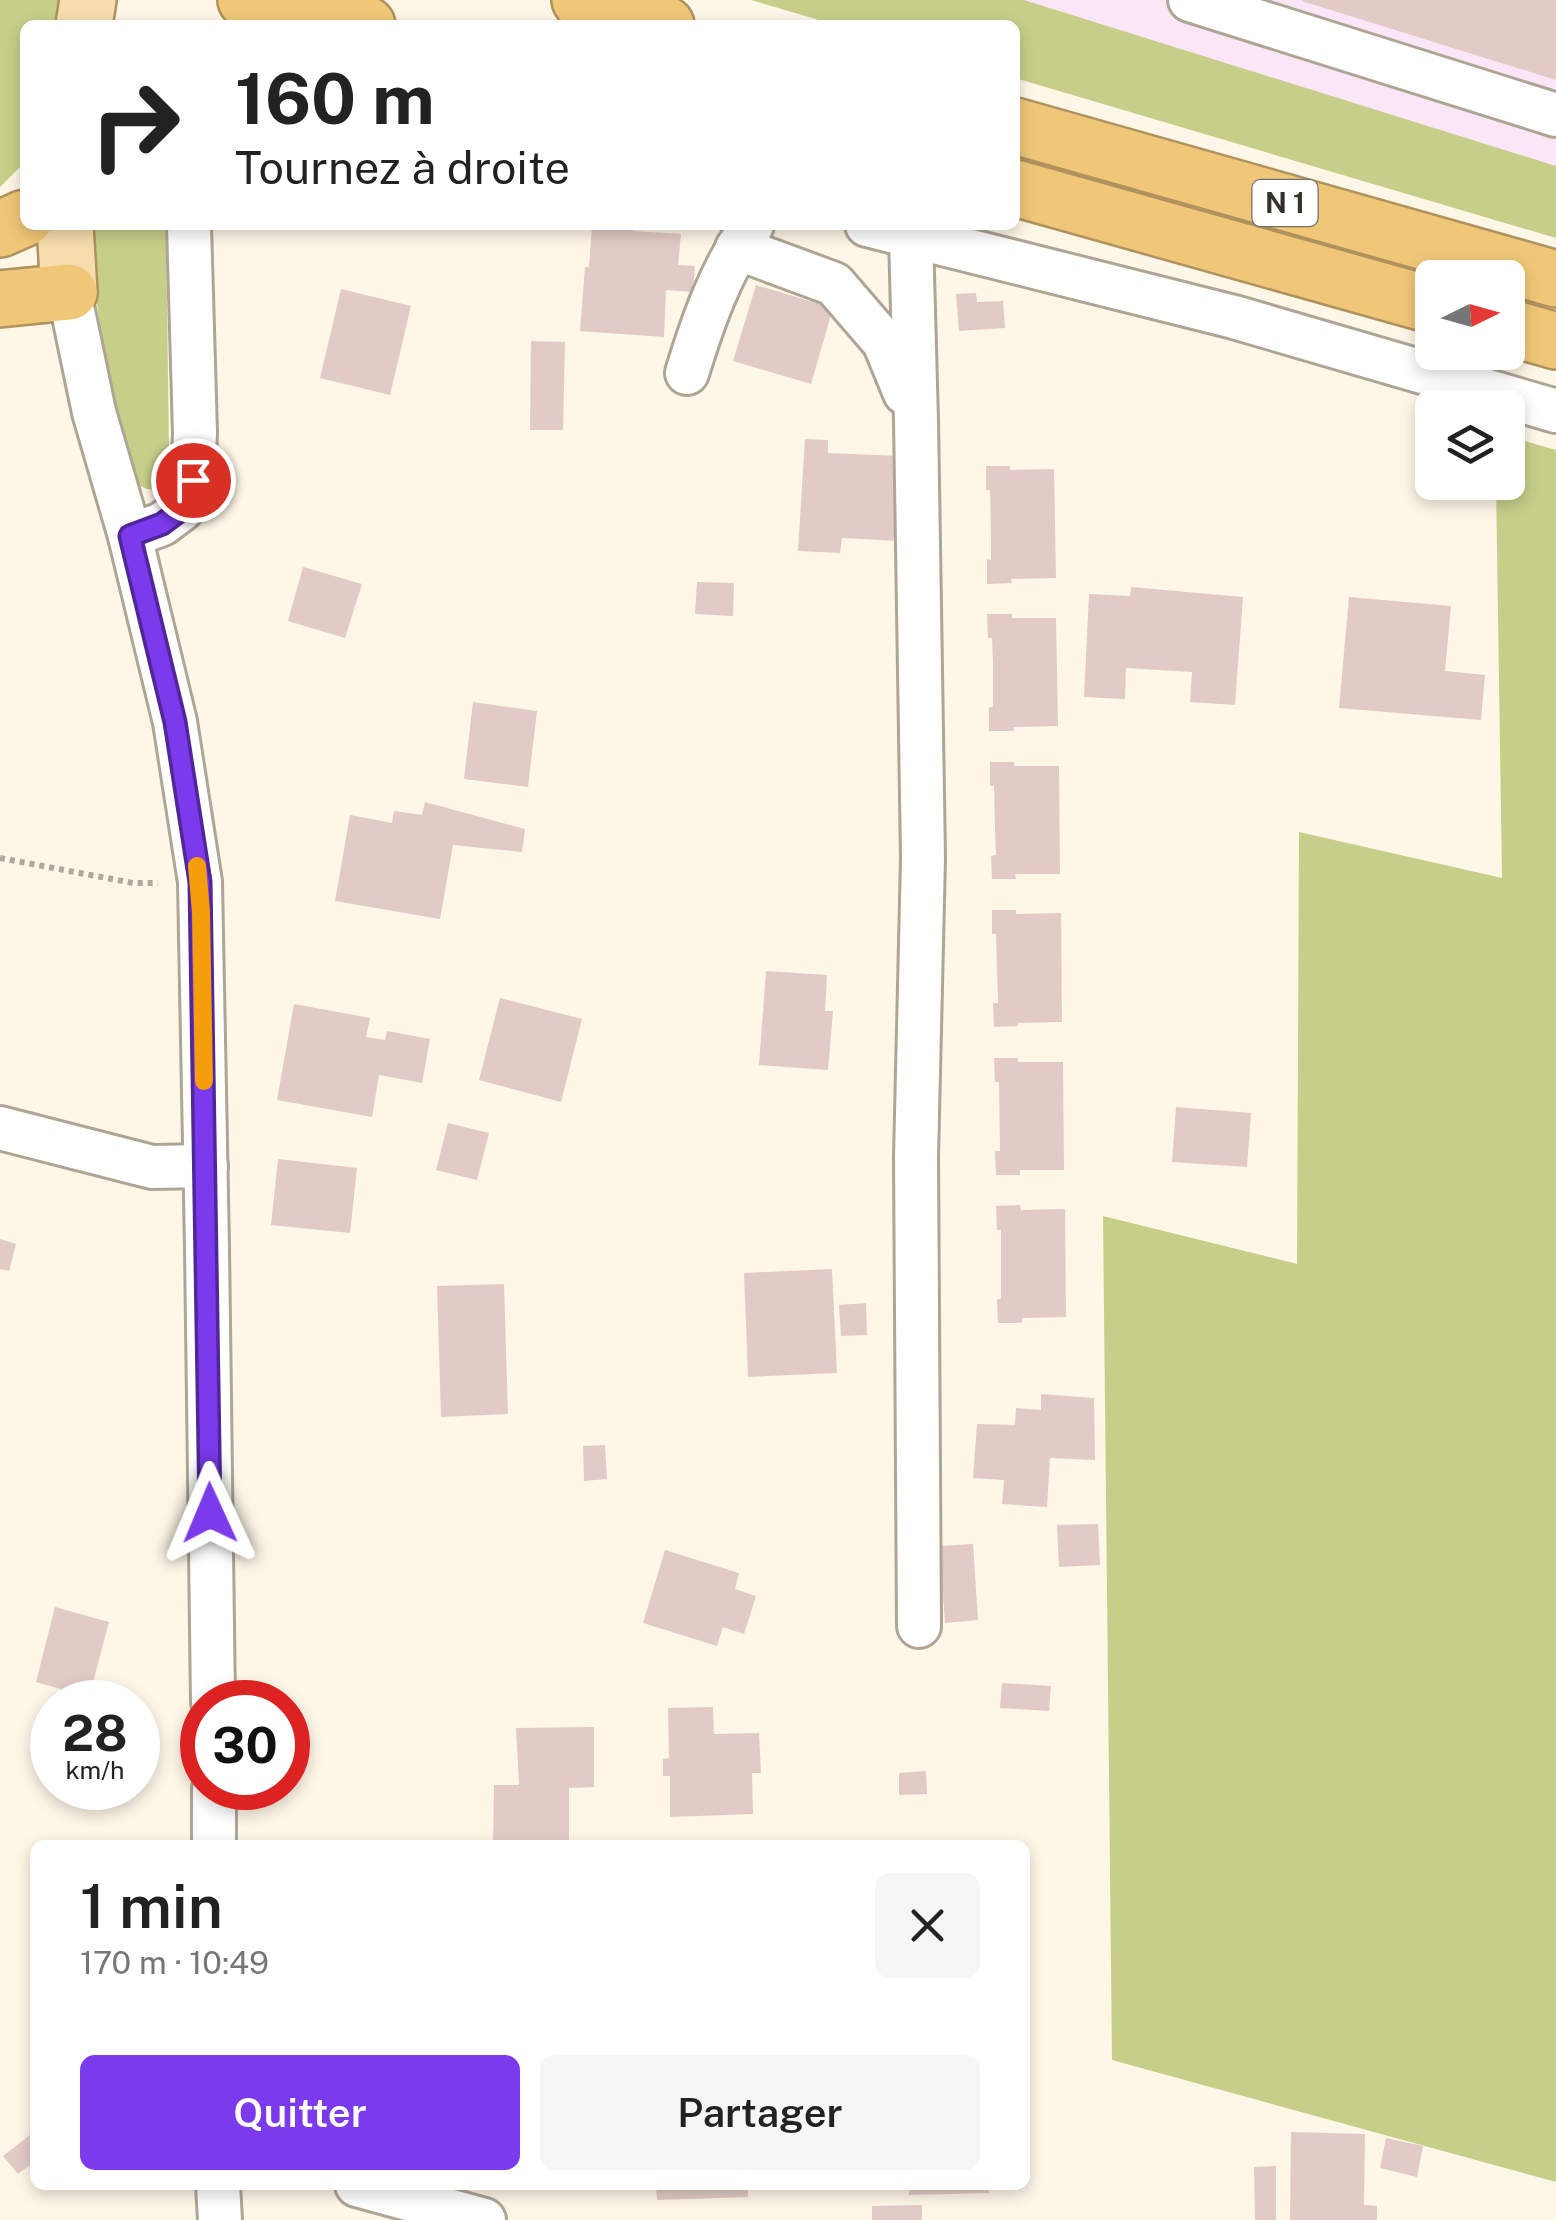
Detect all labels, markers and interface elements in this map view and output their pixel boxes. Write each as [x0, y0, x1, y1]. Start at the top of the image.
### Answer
text: 160 m [235, 57, 435, 140]
icon: right [70, 60, 200, 190]
text: Tournez à droite [235, 141, 570, 194]
road number: N 1 [1252, 180, 1318, 226]
north arrow [1415, 260, 1525, 370]
map controls [1415, 260, 1525, 500]
button: layers [1415, 390, 1525, 500]
pin [151, 438, 236, 523]
icon: arrive [166, 453, 221, 508]
position arrow [158, 1461, 262, 1565]
speed limit sign: 30 [180, 1680, 310, 1810]
text: 28 [62, 1703, 128, 1762]
text: km/h [66, 1755, 124, 1785]
text: 1 min [80, 1871, 223, 1942]
button: close [875, 1873, 980, 1978]
text: 170 m · 10:49 [80, 1944, 269, 1981]
button: Quitter [80, 2055, 520, 2170]
button: Partager [540, 2055, 980, 2170]

